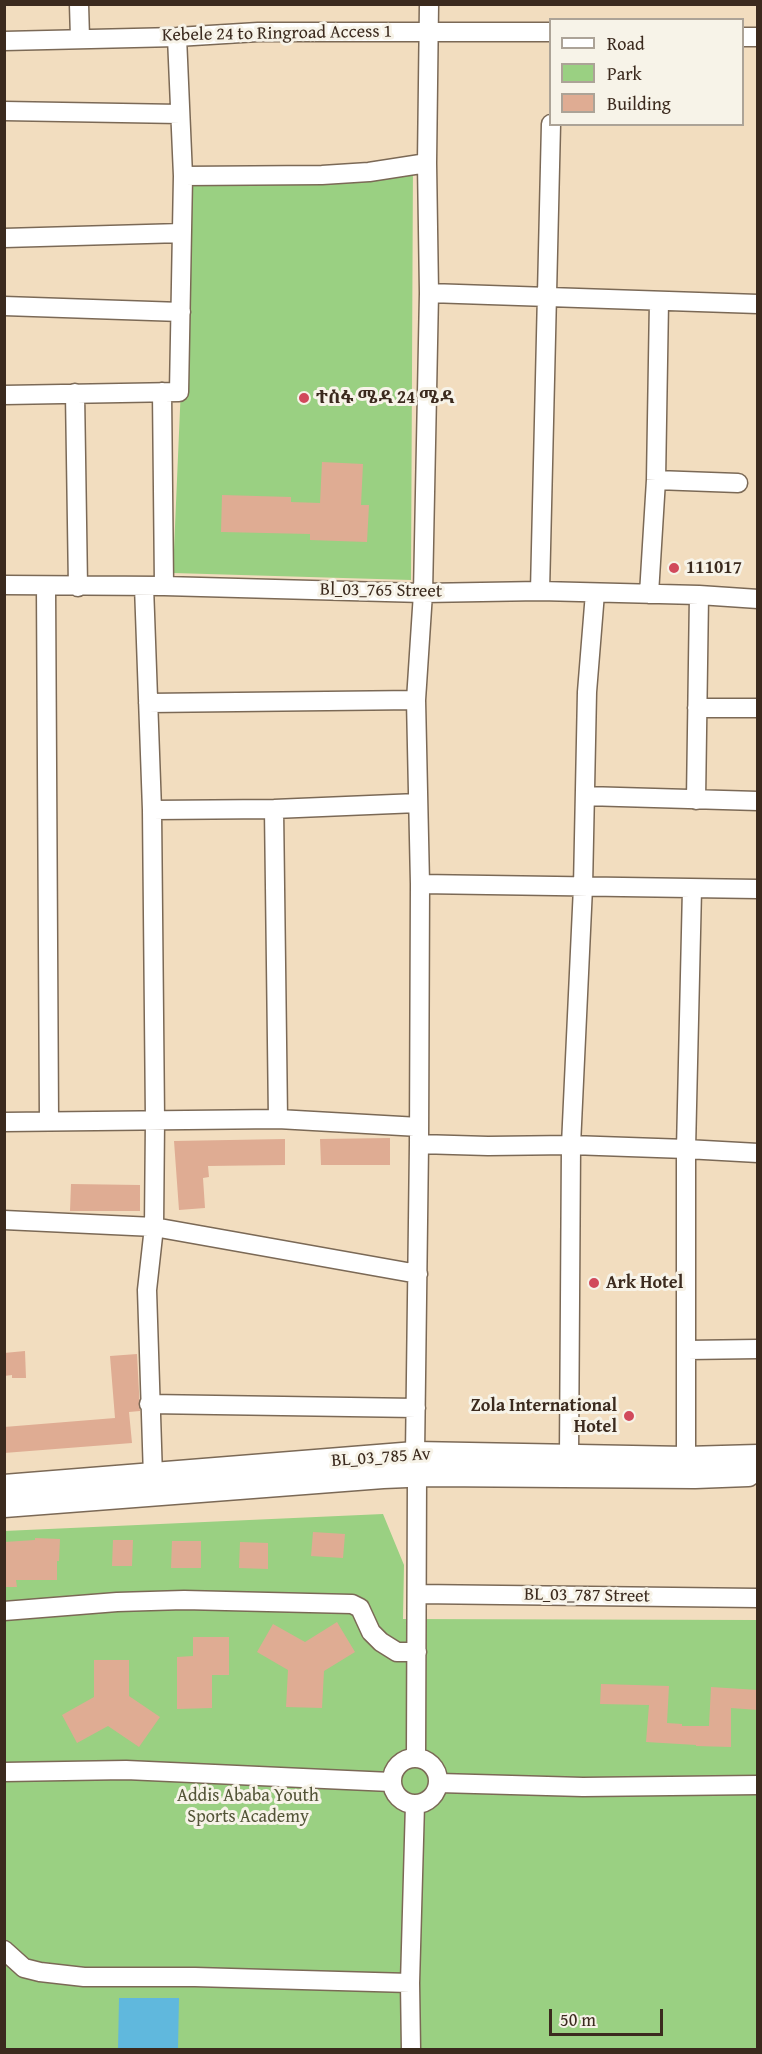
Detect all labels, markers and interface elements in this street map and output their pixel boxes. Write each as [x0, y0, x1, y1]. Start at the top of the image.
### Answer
legend [549, 18, 744, 126]
street label: Kebele 24 to Ringroad Access 1 [162, 21, 392, 47]
text: Road [607, 30, 645, 57]
text: Park [607, 60, 642, 87]
text: Building [607, 90, 671, 117]
place label: ተስፋ ሜዳ 24 ሜዳ [316, 387, 454, 409]
marker: ተስፋ ሜዳ 24 ሜዳ [297, 391, 311, 405]
place label: 111017 [686, 557, 742, 579]
marker: 111017 [667, 561, 681, 575]
street label: Bl_03_765 Street [320, 579, 442, 603]
place label: Ark Hotel [606, 1272, 683, 1294]
marker: Ark Hotel [587, 1276, 601, 1290]
place label: Zola International Hotel [471, 1395, 617, 1438]
marker: Zola International Hotel [622, 1409, 636, 1423]
street label: BL_03_785 Av [331, 1444, 431, 1472]
street label: BL_03_787 Street [524, 1584, 650, 1608]
park label: Addis Ababa Youth Sports Academy [177, 1785, 319, 1828]
scale bar [552, 1997, 666, 2035]
text: 50 m [560, 2006, 596, 2033]

